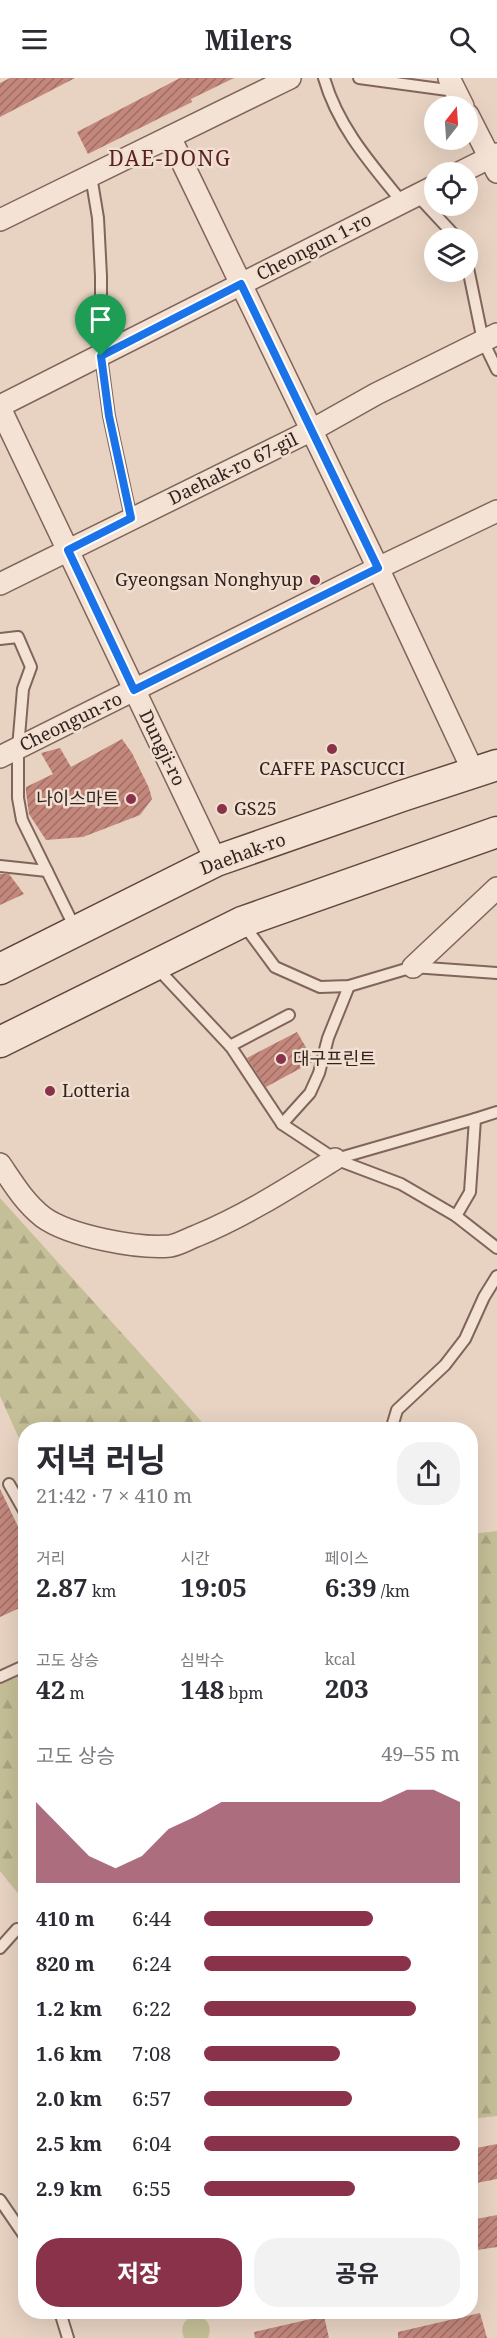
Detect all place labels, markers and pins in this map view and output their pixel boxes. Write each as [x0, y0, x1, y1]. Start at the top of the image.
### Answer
pin [75, 294, 126, 356]
place label: Gyeongsan Nonghyup [115, 567, 303, 591]
marker: Gyeongsan Nonghyup [308, 573, 322, 587]
marker: CAFFE PASCUCCI [325, 742, 339, 756]
place label: CAFFE PASCUCCI [259, 756, 405, 780]
place label: 나이스마트 [36, 786, 119, 810]
marker: 나이스마트 [124, 792, 138, 806]
place label: GS25 [234, 796, 277, 820]
marker: GS25 [215, 802, 229, 816]
place label: 대구프린트 [293, 1046, 376, 1070]
marker: 대구프린트 [274, 1052, 288, 1066]
place label: Lotteria [62, 1078, 130, 1102]
marker: Lotteria [43, 1084, 57, 1098]

